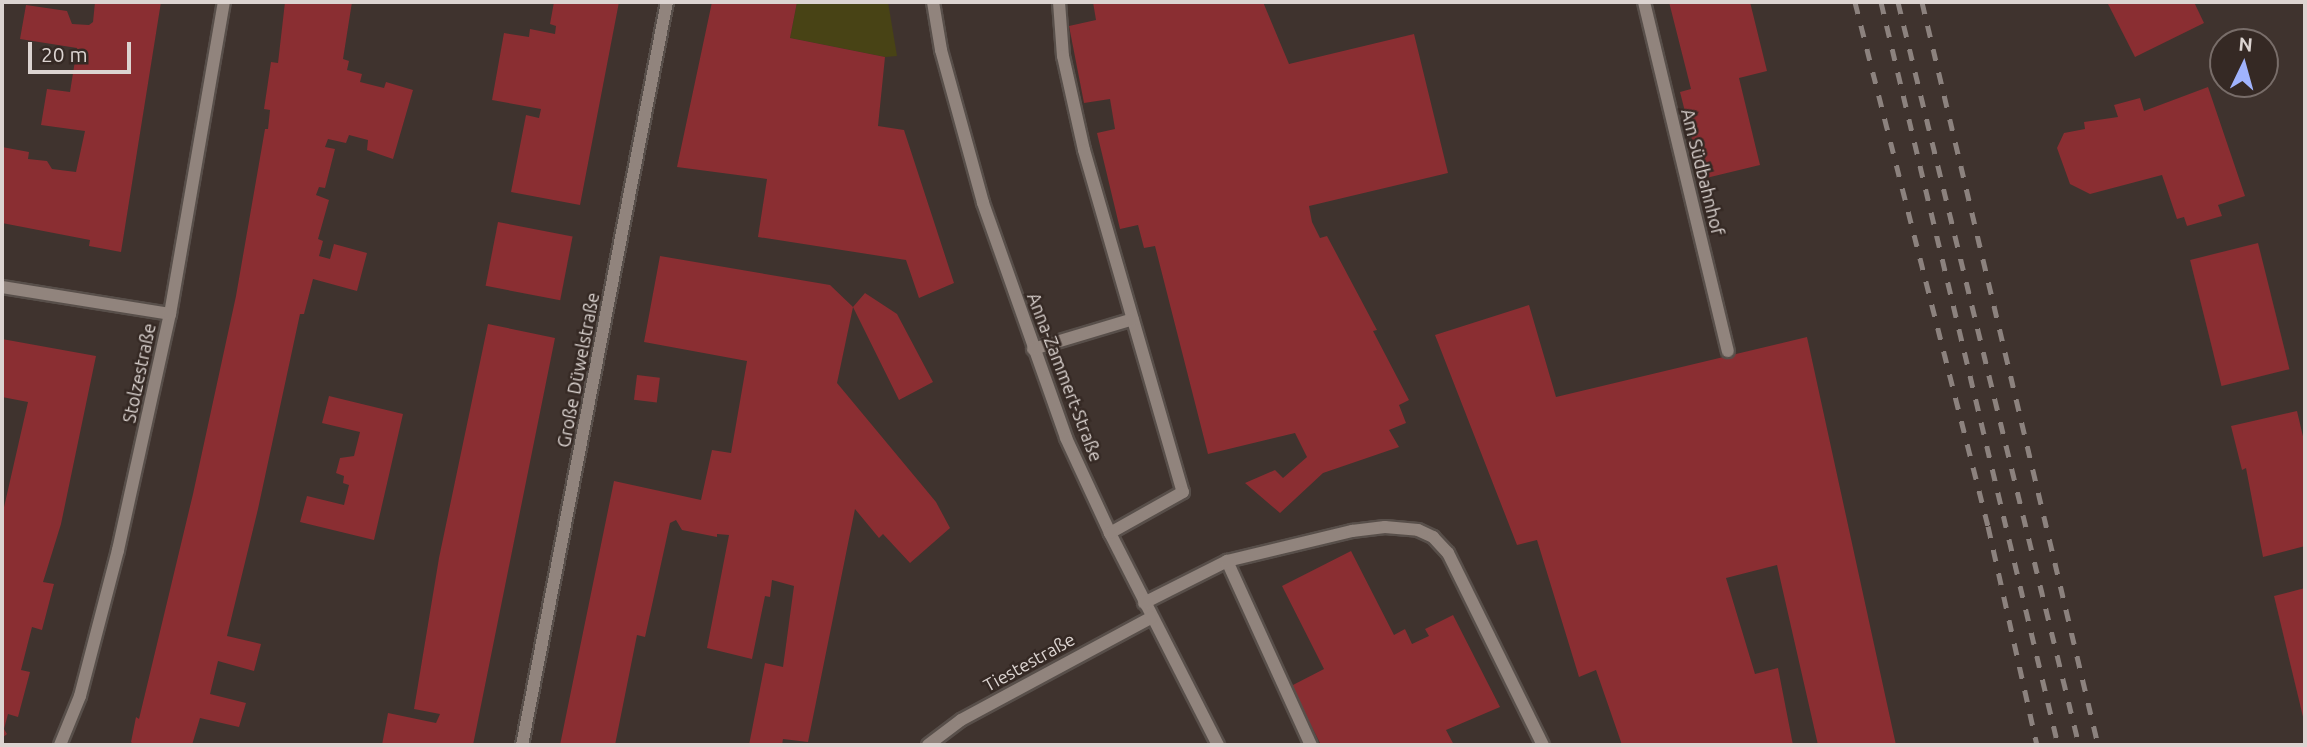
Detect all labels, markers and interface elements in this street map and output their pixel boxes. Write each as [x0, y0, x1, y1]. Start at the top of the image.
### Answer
scale bar [32, 28, 135, 72]
north arrow [2209, 28, 2279, 98]
text: N [2238, 32, 2254, 56]
text: 20 m [41, 42, 88, 66]
street label: Am Südbahnhof [1677, 107, 1729, 237]
street label: Anna-Zammert-Straße [1023, 290, 1107, 464]
street label: Große Düwelstraße [552, 291, 604, 449]
street label: Stolzestraße [118, 321, 160, 425]
street label: Tiestestraße [979, 628, 1079, 696]

